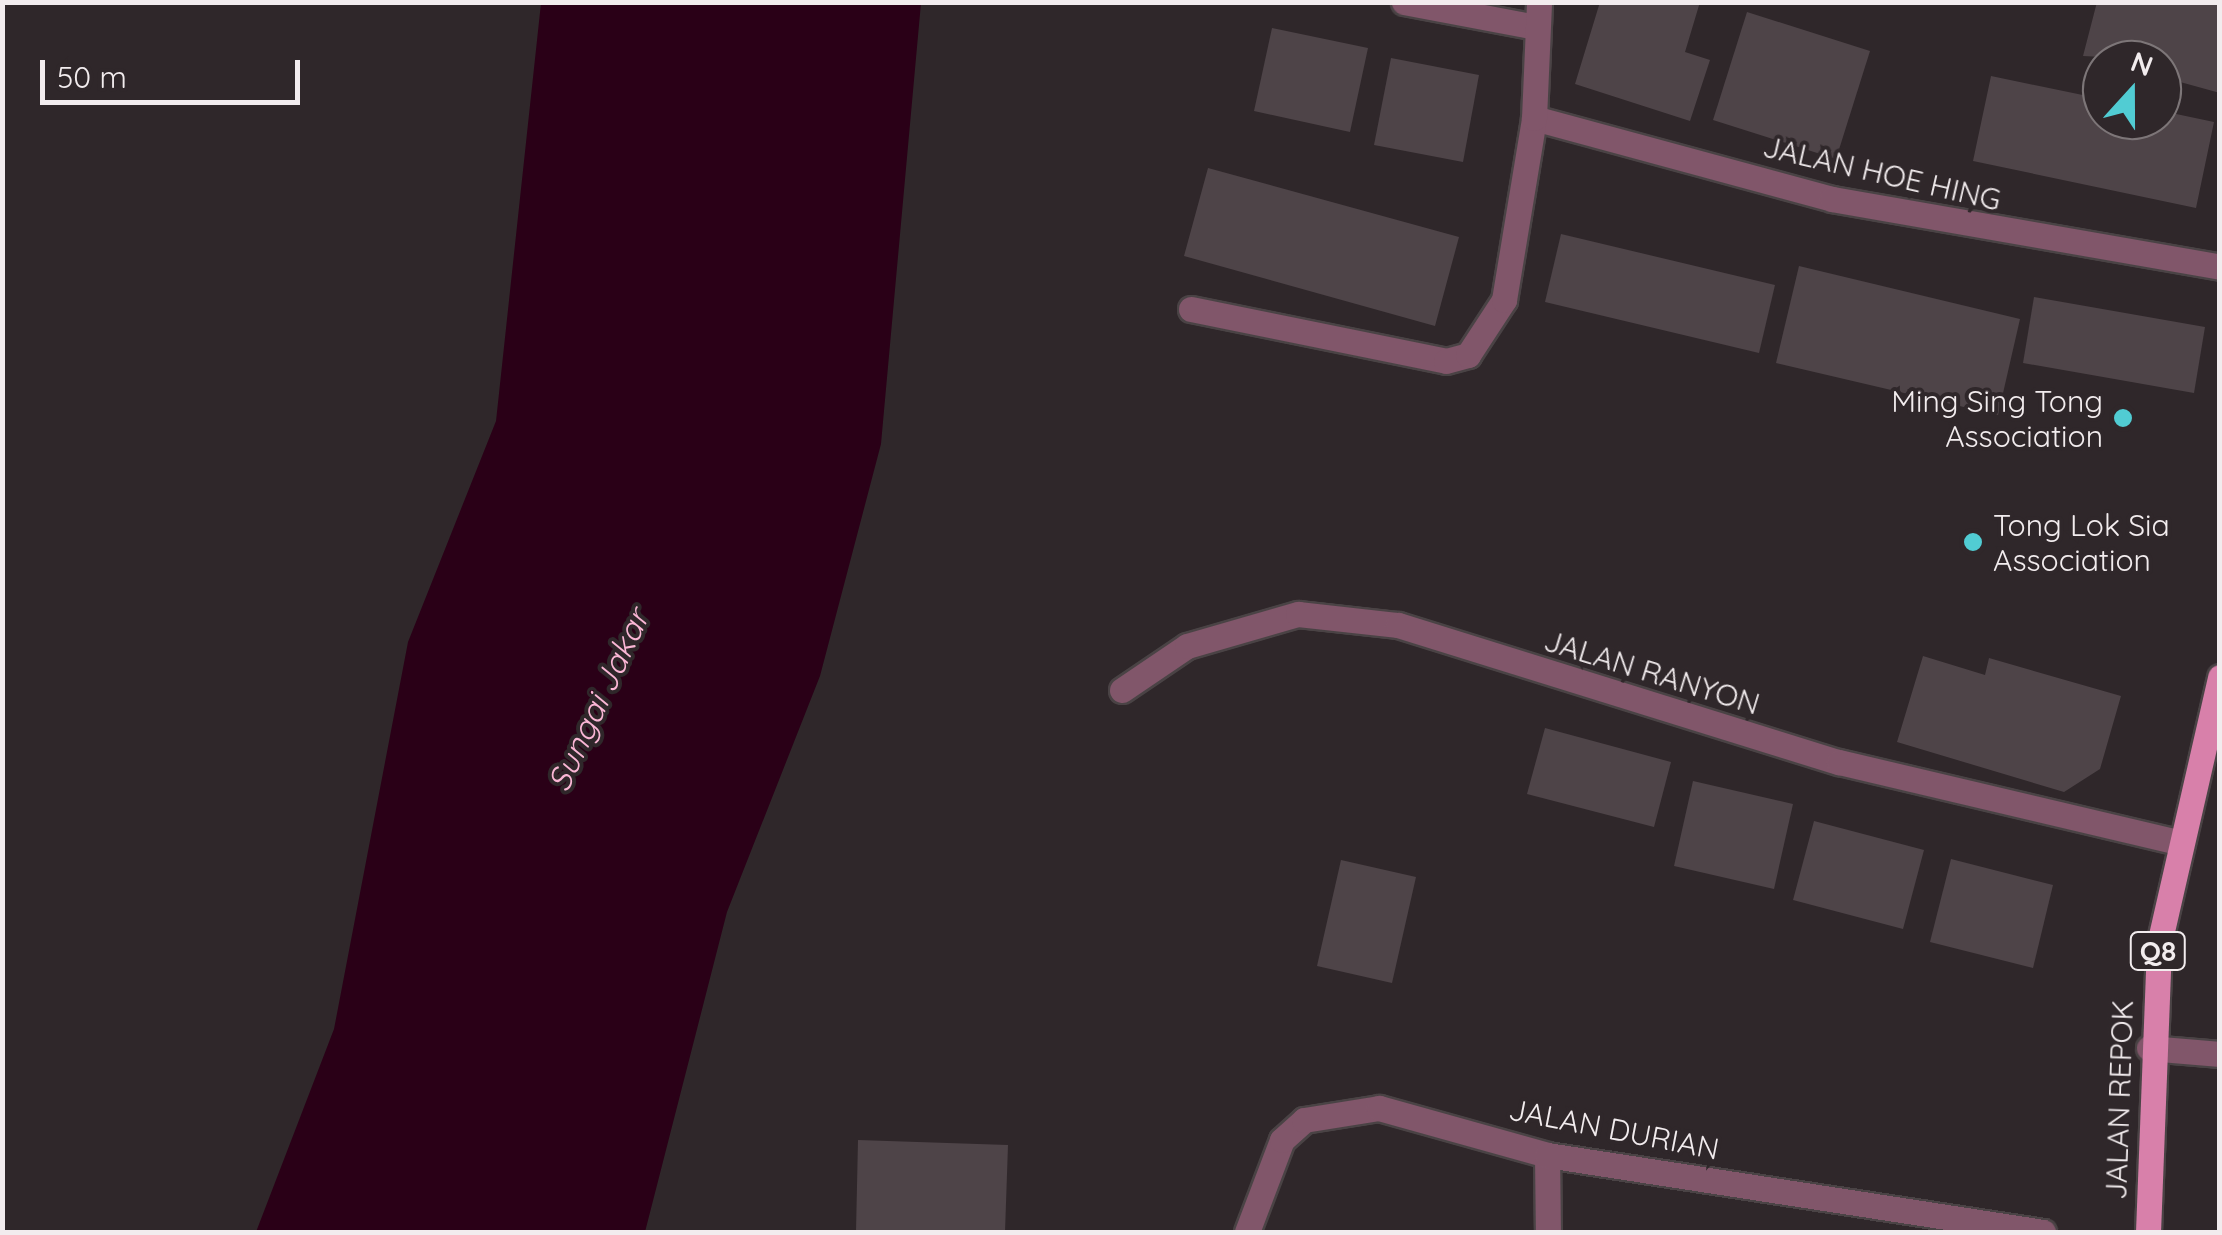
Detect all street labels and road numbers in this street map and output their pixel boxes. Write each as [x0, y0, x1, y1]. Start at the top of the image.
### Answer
street label: JALAN HOE HING [1760, 128, 2004, 218]
street label: JALAN RANYON [1540, 622, 1764, 722]
road number: Q8 [2128, 928, 2188, 974]
street label: JALAN REPOK [2098, 1000, 2140, 1200]
street label: JALAN DURIAN [1506, 1091, 1722, 1167]

